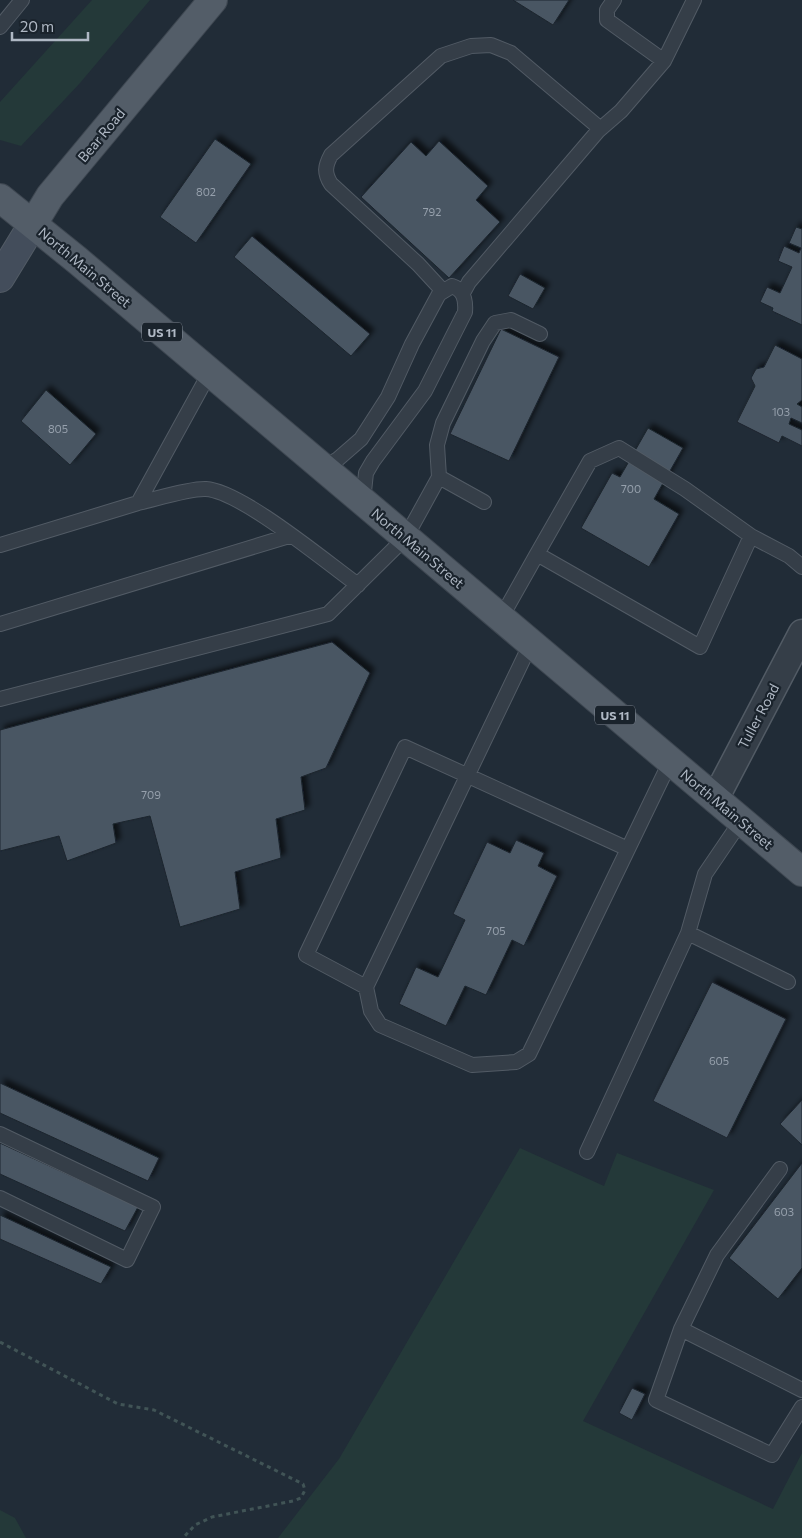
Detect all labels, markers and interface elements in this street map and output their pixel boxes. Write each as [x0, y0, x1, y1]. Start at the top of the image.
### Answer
scale bar [12, 10, 89, 42]
text: 20 m [20, 17, 54, 35]
street label: Bear Road [74, 105, 128, 165]
house number: 802 [196, 185, 216, 198]
house number: 792 [423, 205, 441, 218]
street label: North Main Street [35, 223, 135, 311]
road number: US 11 [142, 322, 182, 342]
house number: 103 [772, 405, 790, 418]
house number: 805 [48, 422, 68, 435]
house number: 700 [621, 482, 641, 495]
street label: North Main Street [368, 504, 468, 592]
street label: Tuller Road [734, 681, 782, 751]
road number: US 11 [595, 706, 635, 724]
street label: North Main Street [677, 765, 777, 853]
house number: 709 [141, 788, 161, 801]
house number: 705 [486, 924, 506, 937]
house number: 605 [709, 1054, 729, 1067]
house number: 603 [774, 1205, 794, 1218]

